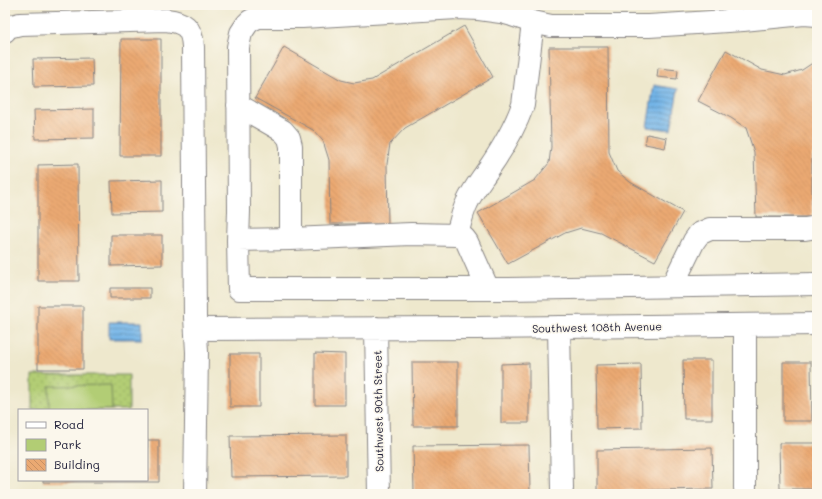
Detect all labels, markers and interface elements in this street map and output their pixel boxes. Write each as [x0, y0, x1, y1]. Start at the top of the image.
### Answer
street label: Southwest 108th Avenue [532, 318, 662, 336]
street label: Southwest 90th Street [369, 350, 387, 472]
legend [18, 409, 148, 481]
text: Road [54, 416, 84, 432]
text: Park [54, 436, 81, 452]
text: Building [54, 456, 100, 472]

